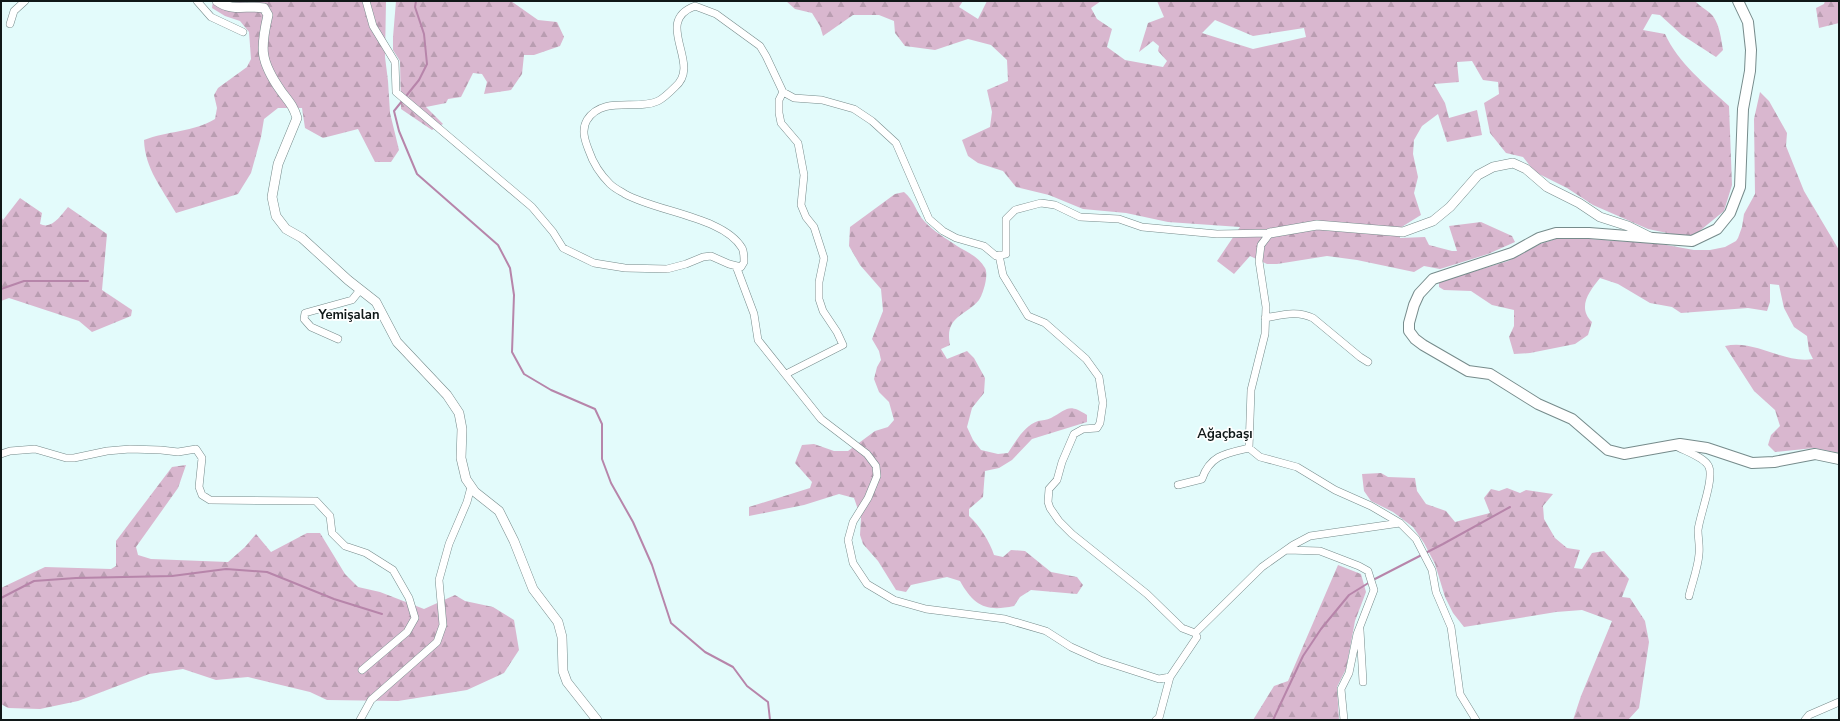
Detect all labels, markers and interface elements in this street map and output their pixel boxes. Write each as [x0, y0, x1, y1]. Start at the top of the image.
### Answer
district label: Yemişalan [317, 306, 380, 324]
district label: Ağaçbaşı [1197, 425, 1253, 443]

